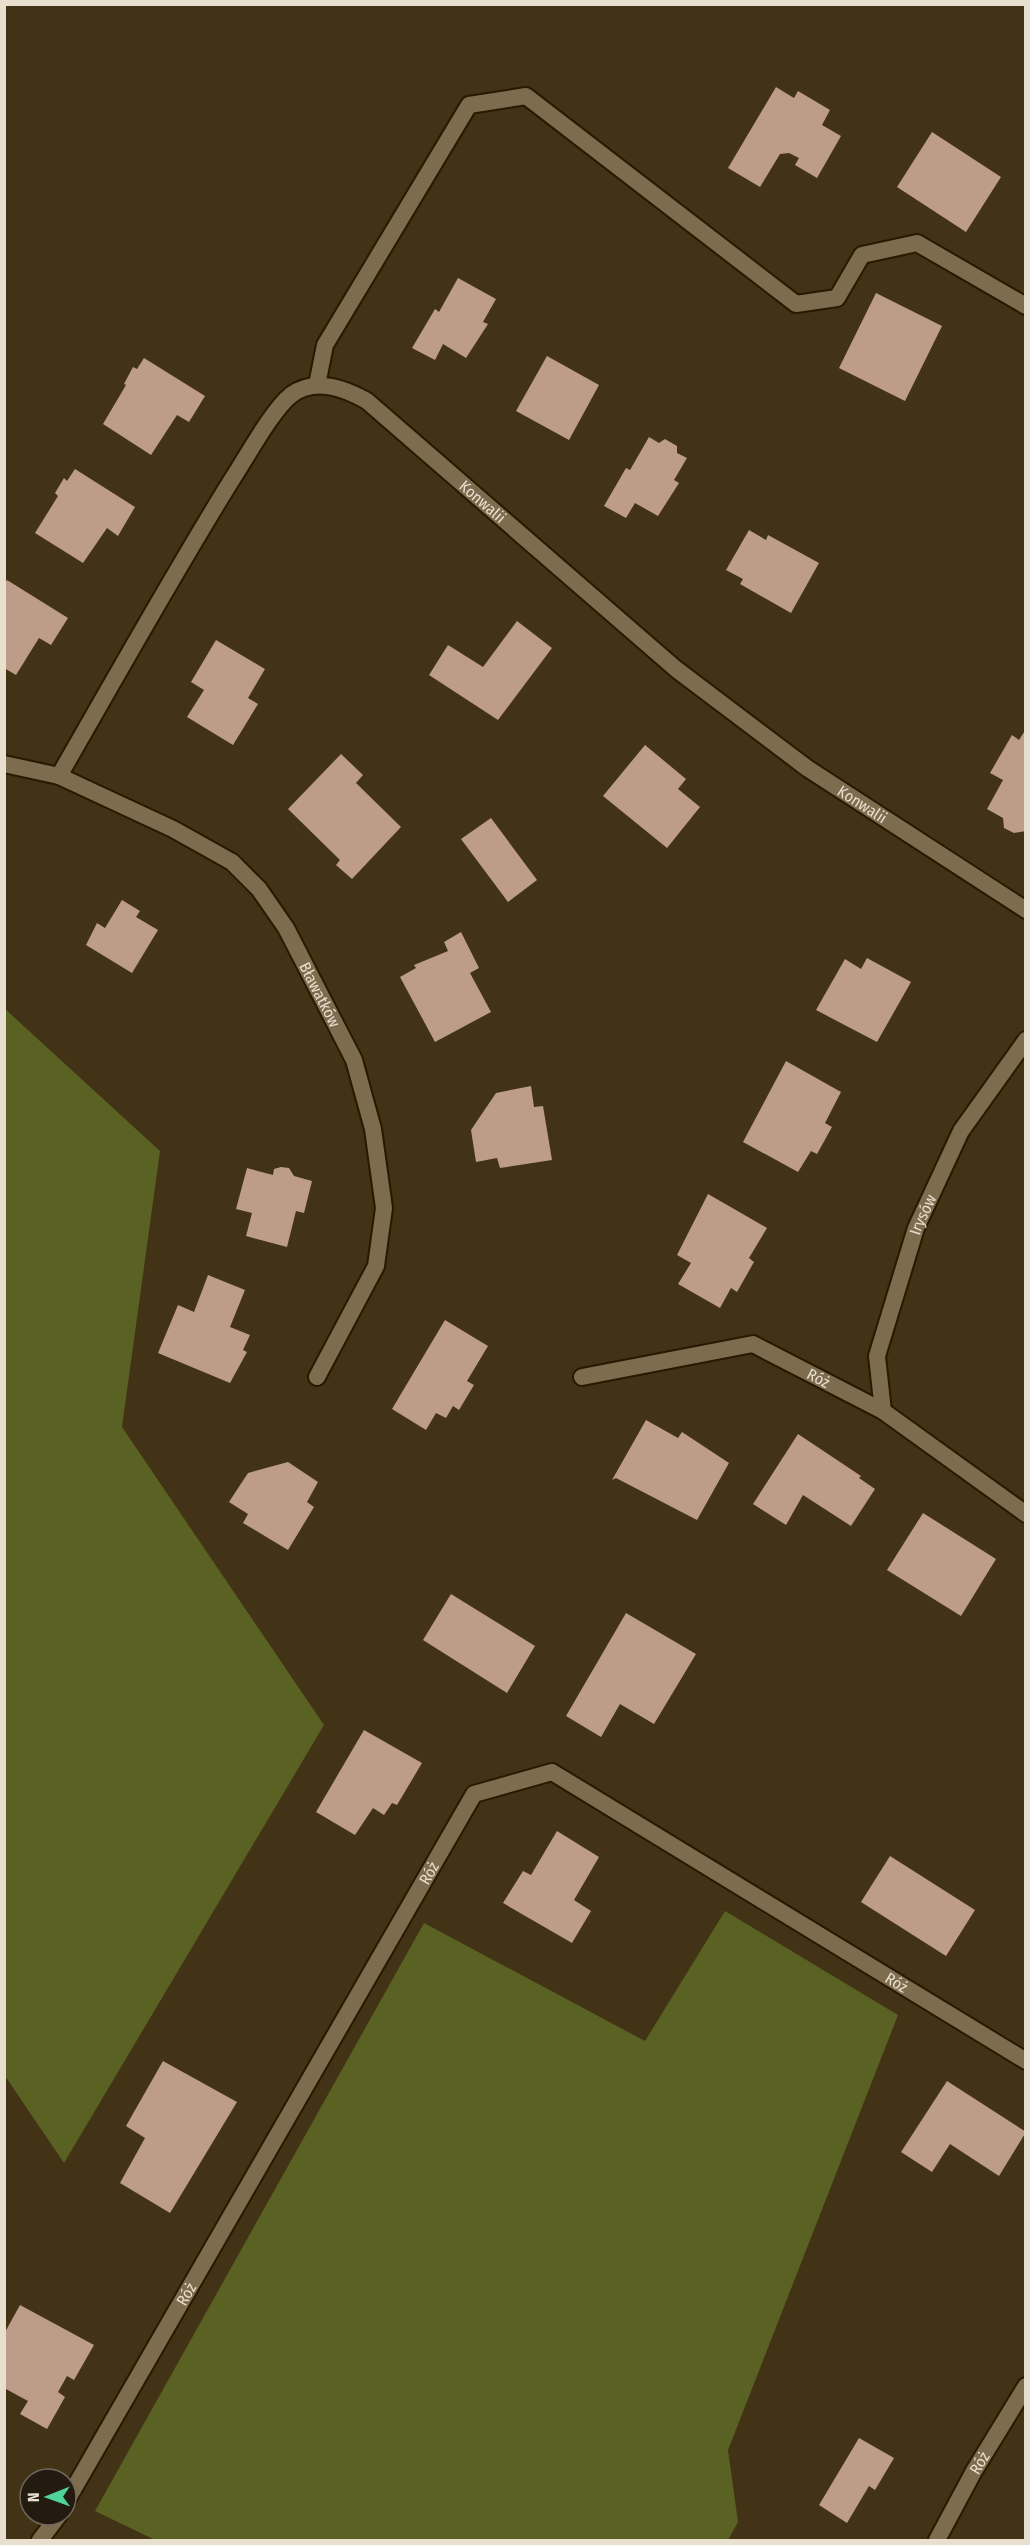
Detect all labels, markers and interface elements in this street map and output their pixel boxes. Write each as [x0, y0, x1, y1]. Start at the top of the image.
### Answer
street label: Konwalii [455, 477, 510, 527]
street label: Konwalii [834, 781, 891, 827]
street label: Bławatków [295, 959, 345, 1031]
street label: Irysów [906, 1191, 941, 1237]
street label: Róż [804, 1365, 833, 1392]
street label: Róż [415, 1858, 443, 1888]
street label: Róż [882, 1969, 911, 1997]
street label: Róż [172, 2280, 200, 2309]
street label: Róż [965, 2448, 994, 2478]
north arrow [18, 2467, 78, 2527]
text: N [24, 2492, 43, 2502]

